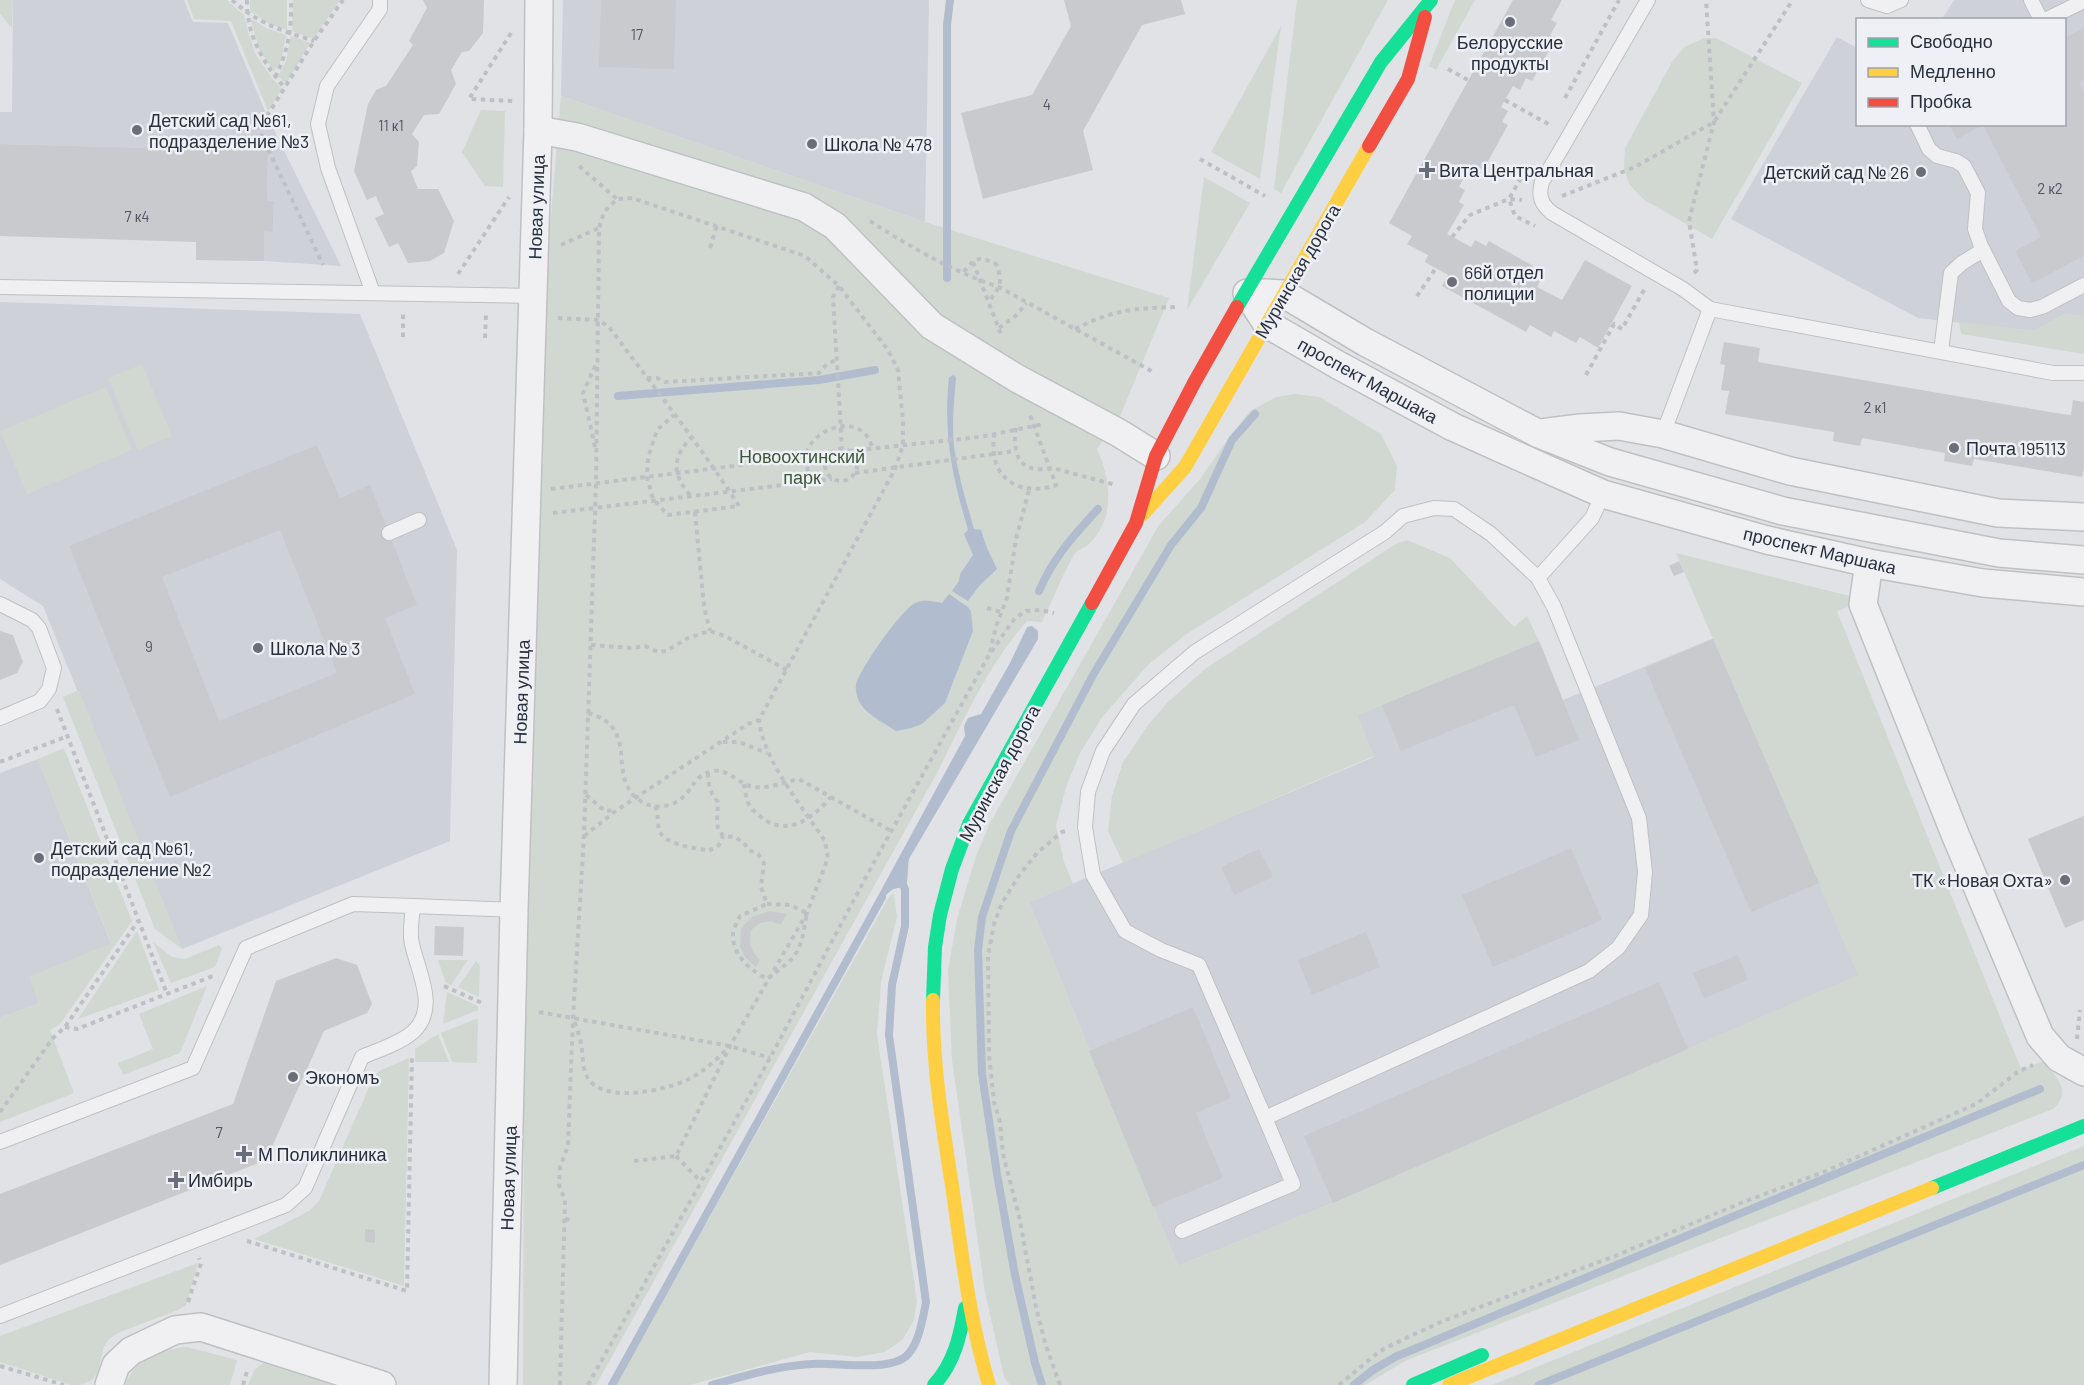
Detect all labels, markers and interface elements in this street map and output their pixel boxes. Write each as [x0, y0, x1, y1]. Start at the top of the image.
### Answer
marker: Белорусские продукты [1503, 15, 1517, 29]
legend [1856, 18, 2066, 126]
house number: 17 [631, 25, 643, 43]
text: Свободно [1910, 30, 1993, 52]
place label: Белорусские продукты [1457, 31, 1563, 74]
text: Медленно [1910, 60, 1996, 82]
text: Пробка [1910, 90, 1973, 112]
house number: 4 [1043, 95, 1051, 113]
place label: Детский сад №61, подразделение №3 [149, 109, 309, 152]
house number: 11 к1 [378, 116, 404, 134]
marker: Детский сад №61, подразделение №3 [130, 123, 144, 137]
place label: Школа № 478 [824, 133, 932, 155]
marker: Школа № 478 [805, 137, 819, 151]
street label: Новая улица [523, 153, 549, 260]
place label: Вита Центральная [1439, 159, 1594, 181]
place label: Детский сад № 26 [1764, 161, 1909, 183]
marker: Вита Центральная [1420, 163, 1434, 177]
marker: Детский сад № 26 [1914, 165, 1928, 179]
house number: 2 к2 [2037, 179, 2063, 197]
street label: Муринская дорога [1250, 199, 1345, 342]
house number: 7 к4 [125, 207, 149, 225]
place label: 66й отдел полиции [1464, 261, 1544, 304]
marker: 66й отдел полиции [1445, 275, 1459, 289]
street label: проспект Маршака [1294, 332, 1443, 428]
house number: 2 к1 [1864, 398, 1886, 416]
place label: Почта 195113 [1966, 437, 2066, 459]
marker: Почта 195113 [1947, 441, 1961, 455]
park label: Новоохтинский парк [739, 445, 865, 488]
street label: проспект Маршака [1741, 522, 1900, 579]
house number: 9 [145, 637, 153, 655]
place label: Школа № 3 [270, 637, 360, 659]
street label: Новая улица [508, 638, 534, 745]
marker: Школа № 3 [251, 641, 265, 655]
street label: Муринская дорога [954, 700, 1045, 845]
place label: Детский сад №61, подразделение №2 [51, 837, 212, 880]
marker: Детский сад №61, подразделение №2 [32, 851, 46, 865]
place label: ТК «Новая Охта» [1912, 869, 2053, 891]
marker: ТК «Новая Охта» [2058, 873, 2072, 887]
place label: Экономъ [305, 1066, 380, 1088]
marker: Экономъ [286, 1070, 300, 1084]
house number: 7 [215, 1123, 223, 1141]
street label: Новая улица [495, 1124, 521, 1231]
place label: М Поликлиника [258, 1143, 388, 1165]
marker: М Поликлиника [235, 1145, 253, 1163]
place label: Имбирь [188, 1169, 253, 1191]
marker: Имбирь [169, 1173, 183, 1187]

